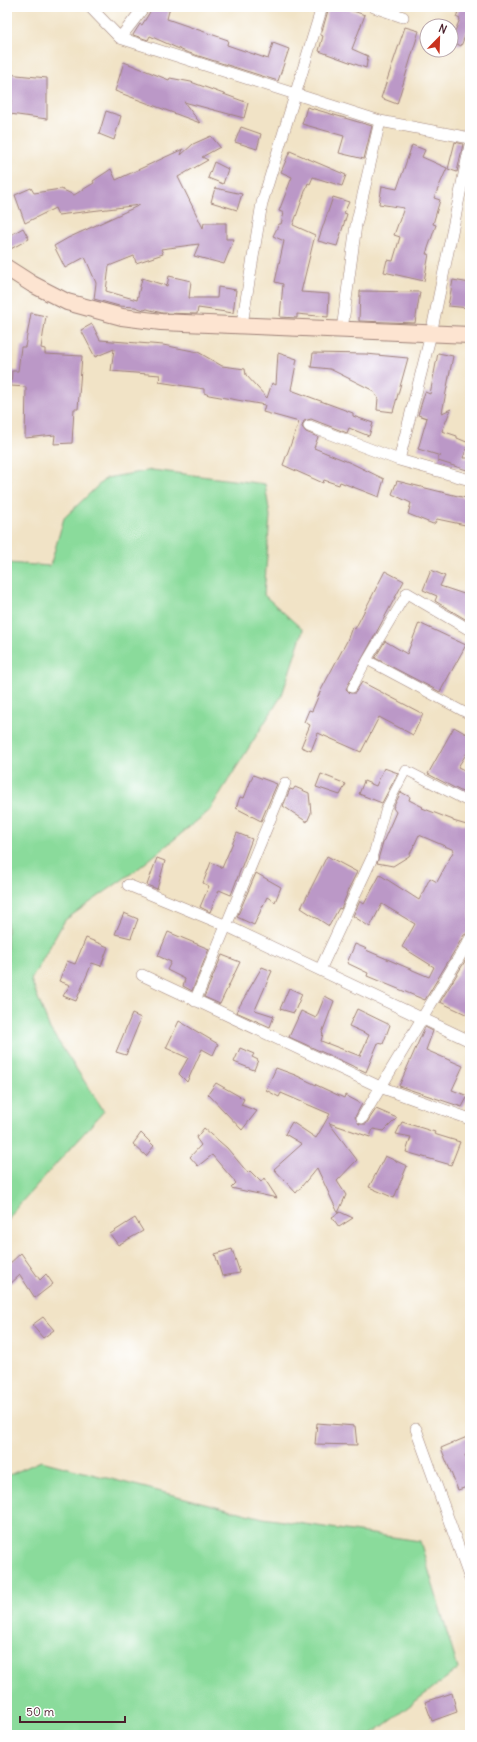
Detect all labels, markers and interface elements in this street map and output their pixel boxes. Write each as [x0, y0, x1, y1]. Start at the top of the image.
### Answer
north arrow [419, 18, 459, 58]
text: N [437, 21, 449, 37]
scale bar [20, 1698, 125, 1724]
text: 50 m [26, 1704, 55, 1719]

